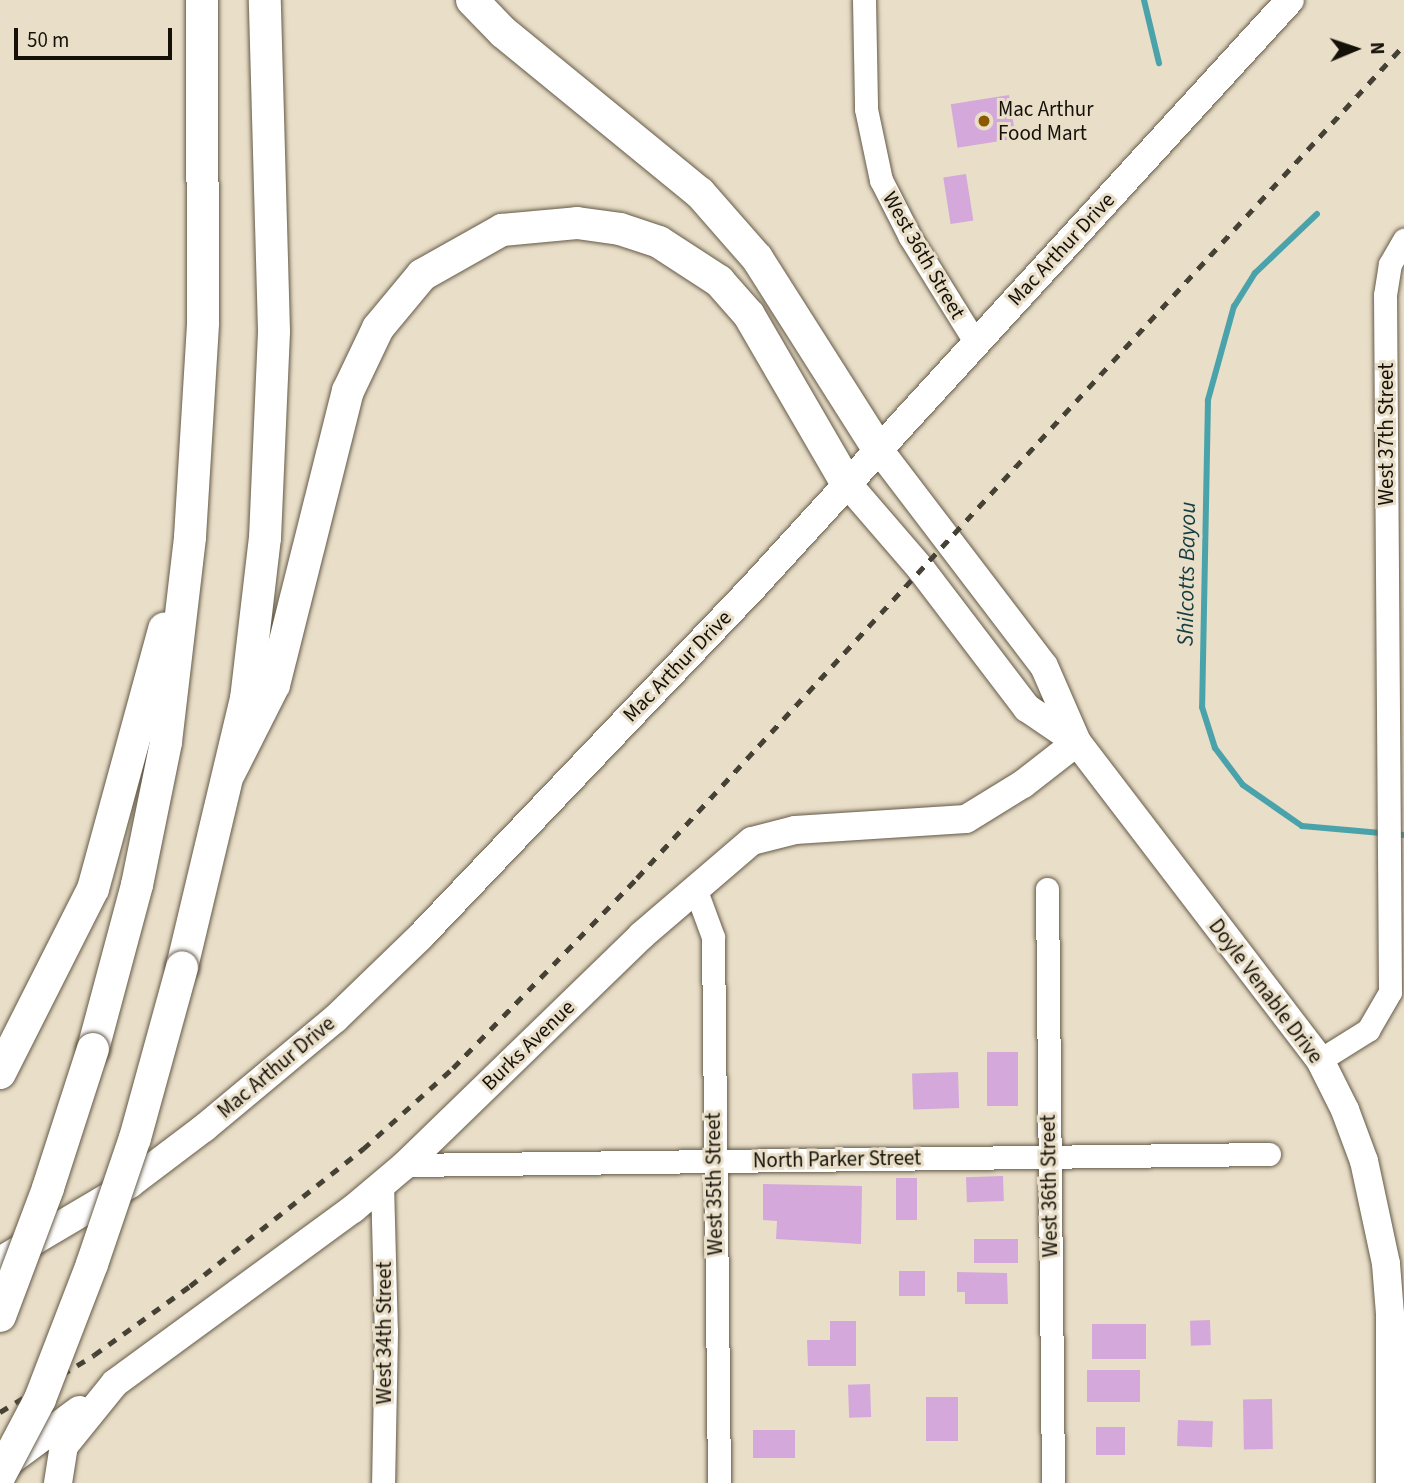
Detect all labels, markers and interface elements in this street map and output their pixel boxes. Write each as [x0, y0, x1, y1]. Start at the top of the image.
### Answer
scale bar [18, 14, 175, 58]
north arrow [1320, 14, 1390, 84]
text: 50 m [27, 25, 69, 55]
text: N [1363, 41, 1390, 55]
place label: Mac Arthur Food Mart [998, 96, 1094, 146]
marker: Mac Arthur Food Mart [976, 113, 992, 129]
street label: West 36th Street [877, 187, 971, 323]
street label: Mac Arthur Drive [1002, 187, 1120, 311]
street label: West 37th Street [1373, 363, 1399, 505]
water label: Shilcotts Bayou [1172, 501, 1202, 647]
street label: Mac Arthur Drive [617, 605, 737, 727]
street label: Doyle Venable Drive [1204, 914, 1328, 1068]
street label: Burks Avenue [476, 995, 580, 1095]
street label: Mac Arthur Drive [212, 1011, 340, 1123]
street label: West 35th Street [700, 1112, 728, 1256]
street label: West 36th Street [1035, 1114, 1063, 1258]
street label: North Parker Street [753, 1145, 921, 1173]
street label: West 34th Street [371, 1262, 397, 1404]

